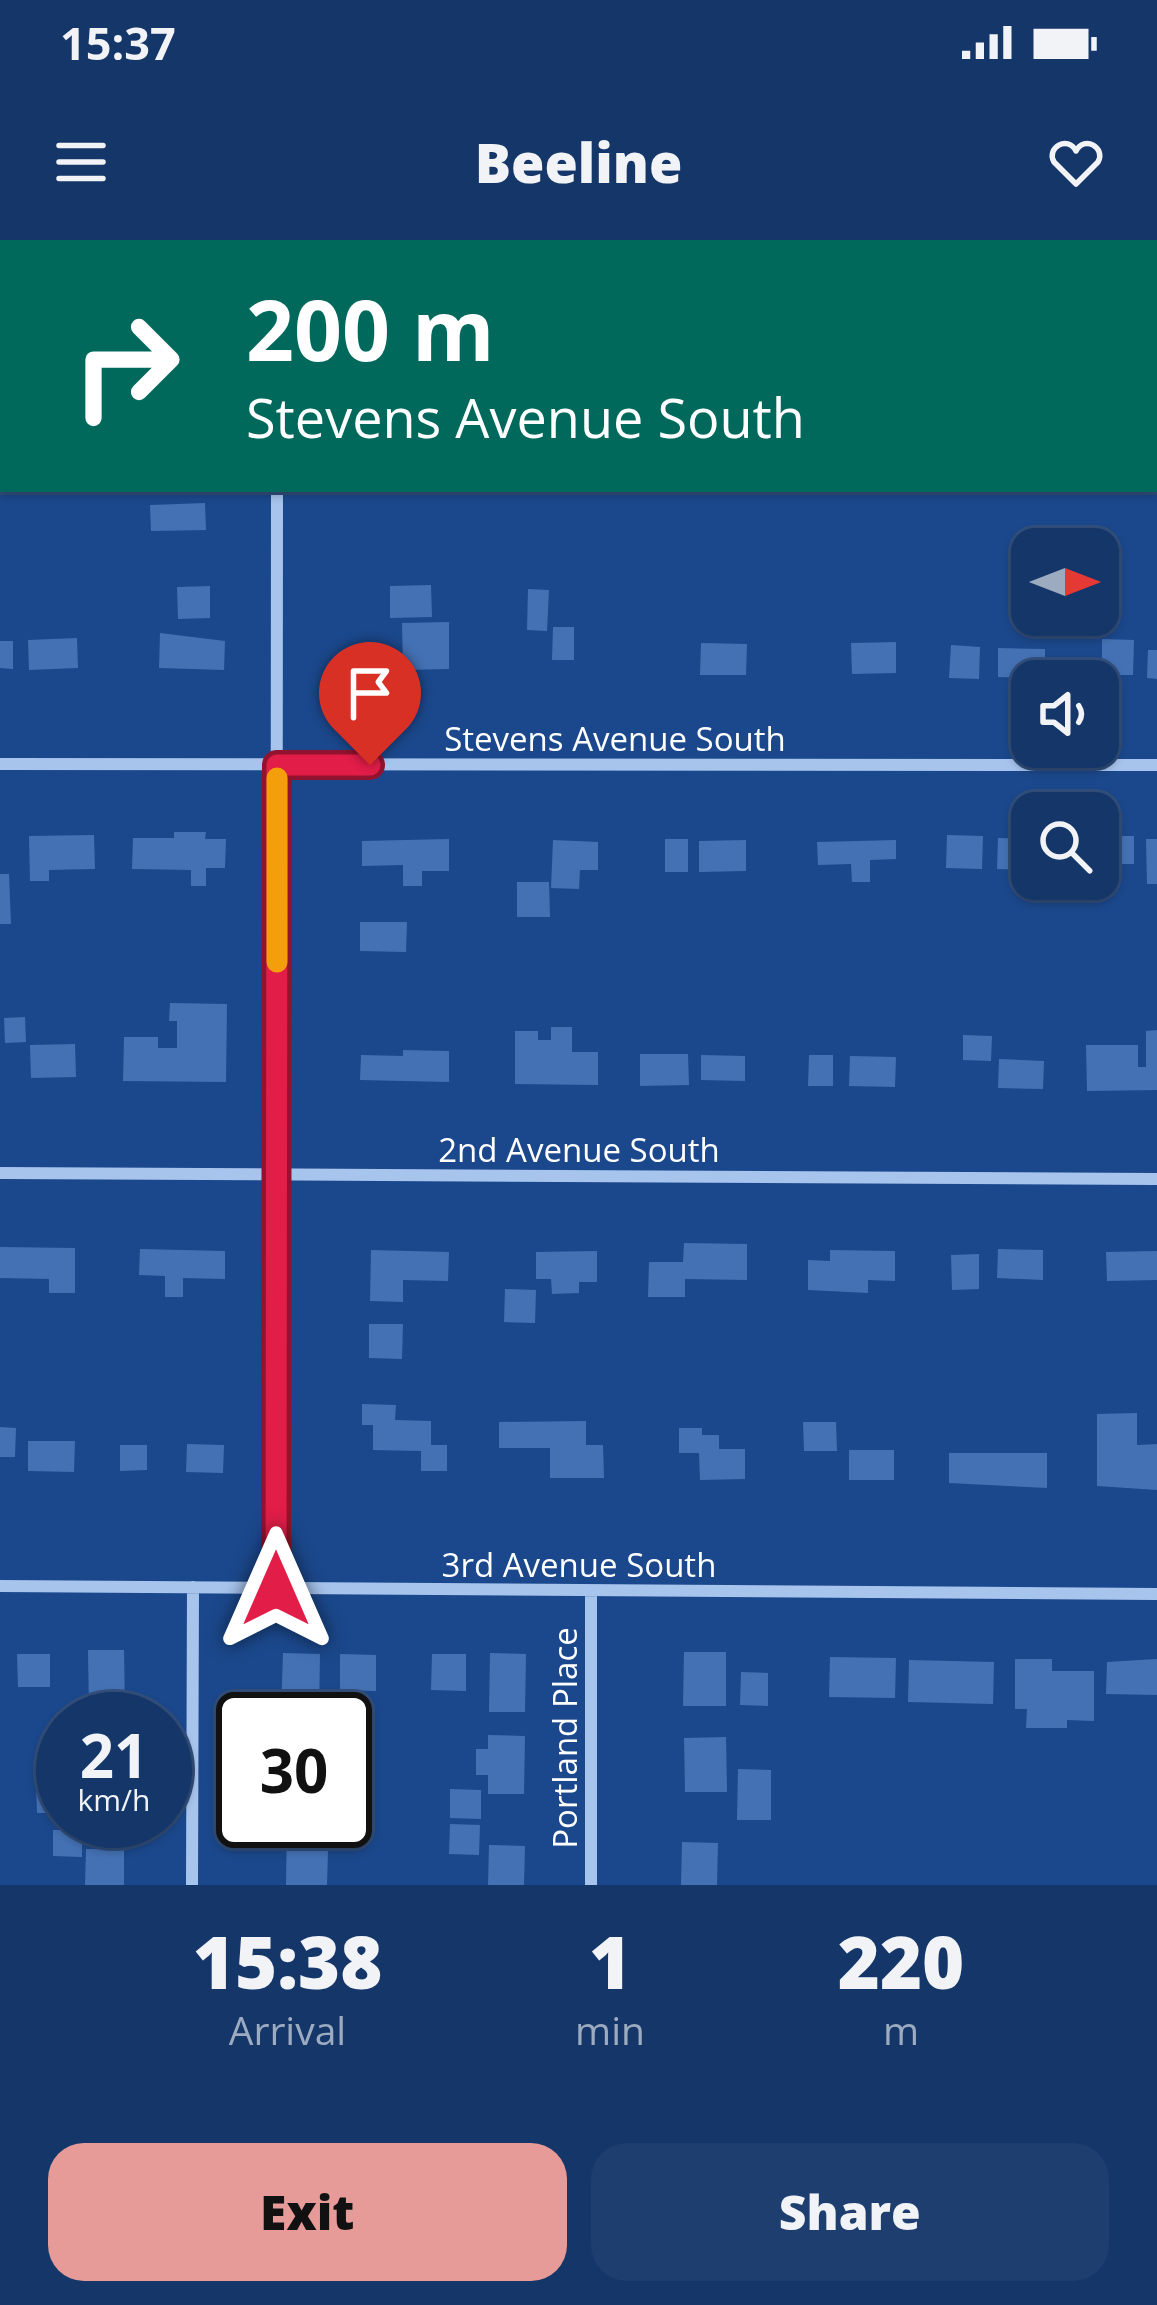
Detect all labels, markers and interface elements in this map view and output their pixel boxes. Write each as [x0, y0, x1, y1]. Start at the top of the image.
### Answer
text: 15:37 [60, 12, 176, 73]
text: Beeline [475, 125, 682, 199]
icon: menu [48, 129, 114, 195]
icon: heart [1043, 129, 1109, 195]
text: 200 m [246, 271, 494, 386]
icon: right [48, 288, 204, 444]
text: Stevens Avenue South [246, 380, 805, 454]
north arrow [1011, 528, 1119, 636]
map controls [1011, 528, 1119, 900]
pin [319, 642, 421, 765]
icon: arrive [337, 660, 403, 726]
button: sound [1011, 660, 1119, 768]
street label: Stevens Avenue South [444, 716, 786, 761]
button: search [1011, 792, 1119, 900]
street label: 2nd Avenue South [438, 1127, 720, 1172]
position arrow [213, 1526, 339, 1652]
street label: 3rd Avenue South [442, 1542, 716, 1587]
street label: Portland Place [542, 1627, 587, 1849]
speed limit sign: 30 [216, 1692, 372, 1848]
text: 21 [80, 1714, 148, 1796]
text: km/h [78, 1779, 150, 1820]
text: 15:38 [193, 1912, 382, 2010]
text: 1 [589, 1912, 631, 2010]
text: 220 [838, 1912, 964, 2010]
text: Arrival [229, 2003, 346, 2056]
text: min [575, 2003, 645, 2056]
text: m [883, 2003, 919, 2056]
button: Exit [48, 2143, 567, 2281]
button: Share [591, 2143, 1109, 2281]

